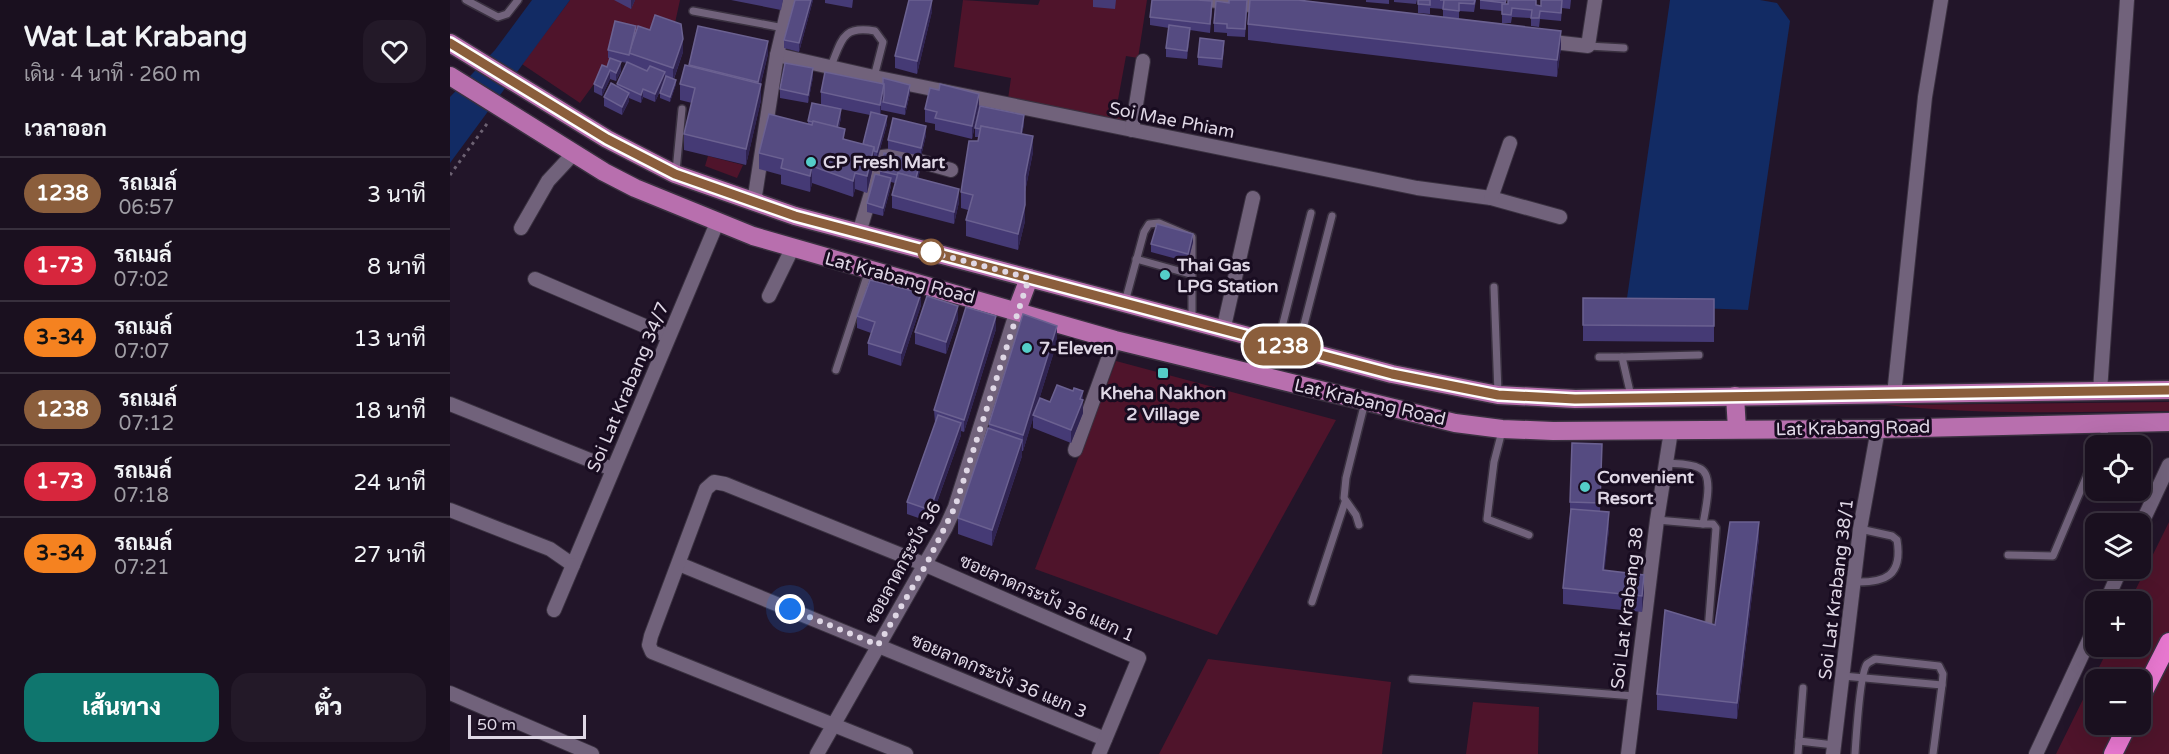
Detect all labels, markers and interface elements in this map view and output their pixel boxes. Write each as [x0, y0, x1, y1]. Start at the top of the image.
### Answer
text: Wat Lat Krabang [24, 20, 247, 54]
button: heart [363, 20, 426, 83]
text: เดิน · 4 นาที · 260 m [24, 63, 201, 87]
street label: Soi Mae Phiam [1107, 97, 1237, 143]
text: เวลาออก [24, 116, 107, 142]
place label: CP Fresh Mart [823, 151, 945, 173]
marker: CP Fresh Mart [804, 155, 818, 169]
text: รถเมล์ [119, 170, 177, 196]
text: 1238 [36, 181, 89, 206]
text: 3 นาที [367, 182, 426, 208]
text: 06:57 [119, 196, 174, 220]
unlabelled marker [918, 239, 944, 265]
text: รถเมล์ [114, 242, 172, 268]
street label: Lat Krabang Road [822, 247, 978, 309]
text: 1-73 [36, 253, 84, 278]
text: 8 นาที [367, 254, 426, 280]
place label: Thai Gas LPG Station [1176, 254, 1279, 297]
text: 07:02 [114, 268, 169, 292]
marker: Thai Gas LPG Station [1158, 268, 1172, 282]
street label: Soi Lat Krabang 34/7 [582, 299, 674, 475]
text: รถเมล์ [114, 314, 173, 340]
text: 3-34 [36, 325, 84, 350]
text: 13 นาที [354, 326, 426, 352]
line badge: 1238 [1240, 326, 1324, 366]
text: 1238 [1256, 334, 1308, 359]
place label: 7-Eleven [1039, 337, 1114, 359]
text: 07:07 [114, 340, 170, 364]
marker: 7-Eleven [1020, 341, 1034, 355]
marker: Kheha Nakhon 2 Village [1156, 366, 1170, 380]
street label: Lat Krabang Road [1292, 374, 1448, 430]
place label: Kheha Nakhon 2 Village [1100, 382, 1226, 425]
text: รถเมล์ [119, 386, 177, 412]
text: 1238 [36, 397, 89, 422]
text: 18 นาที [354, 398, 426, 424]
text: 07:12 [119, 412, 174, 436]
street label: Lat Krabang Road [1776, 416, 1930, 440]
map controls [2085, 435, 2151, 735]
button: locate [2085, 435, 2151, 501]
text: รถเมล์ [114, 458, 172, 484]
place label: Convenient Resort [1597, 466, 1694, 509]
text: 1-73 [36, 469, 84, 494]
text: 24 นาที [354, 470, 426, 496]
marker: Convenient Resort [1578, 480, 1592, 494]
text: 07:18 [114, 484, 169, 508]
street label: Soi Lat Krabang 38/1 [1814, 497, 1858, 681]
street label: ซอยลาดกระบัง 36 [860, 498, 946, 628]
button: layers [2085, 513, 2151, 579]
street label: Soi Lat Krabang 38 [1606, 526, 1648, 690]
text: รถเมล์ [114, 530, 173, 556]
text: 3-34 [36, 541, 84, 566]
text: 27 นาที [354, 542, 426, 568]
street label: ซอยลาดกระบัง 36 แยก 1 [956, 549, 1138, 647]
text: 07:21 [114, 556, 170, 580]
button: + [2085, 591, 2151, 657]
your location [775, 594, 805, 624]
street label: ซอยลาดกระบัง 36 แยก 3 [908, 629, 1090, 723]
button: − [2085, 669, 2151, 735]
button: เส้นทาง [24, 673, 219, 742]
button: ตั๋ว [231, 673, 426, 742]
scale bar [468, 712, 586, 740]
text: 50 m [477, 715, 516, 735]

